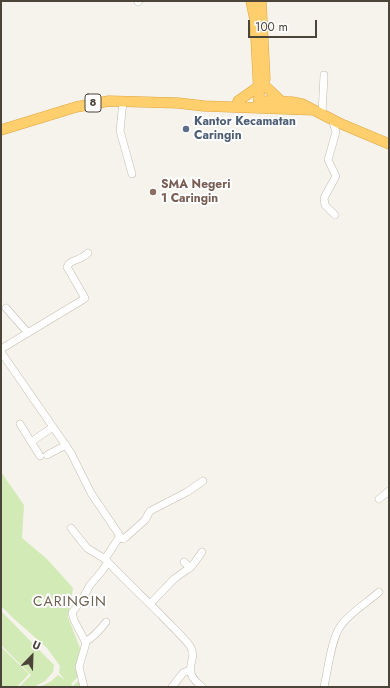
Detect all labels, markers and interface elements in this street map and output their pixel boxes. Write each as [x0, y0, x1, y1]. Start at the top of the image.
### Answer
scale bar [250, 12, 319, 38]
text: 100 m [255, 18, 288, 36]
road number: 8 [85, 94, 101, 112]
place label: Kantor Kecamatan Caringin [194, 115, 296, 143]
marker: Kantor Kecamatan Caringin [181, 124, 191, 134]
place label: SMA Negeri 1 Caringin [161, 178, 230, 206]
marker: SMA Negeri 1 Caringin [148, 187, 158, 197]
district label: CARINGIN [33, 595, 107, 611]
north arrow [12, 636, 52, 676]
text: U [30, 636, 43, 654]

